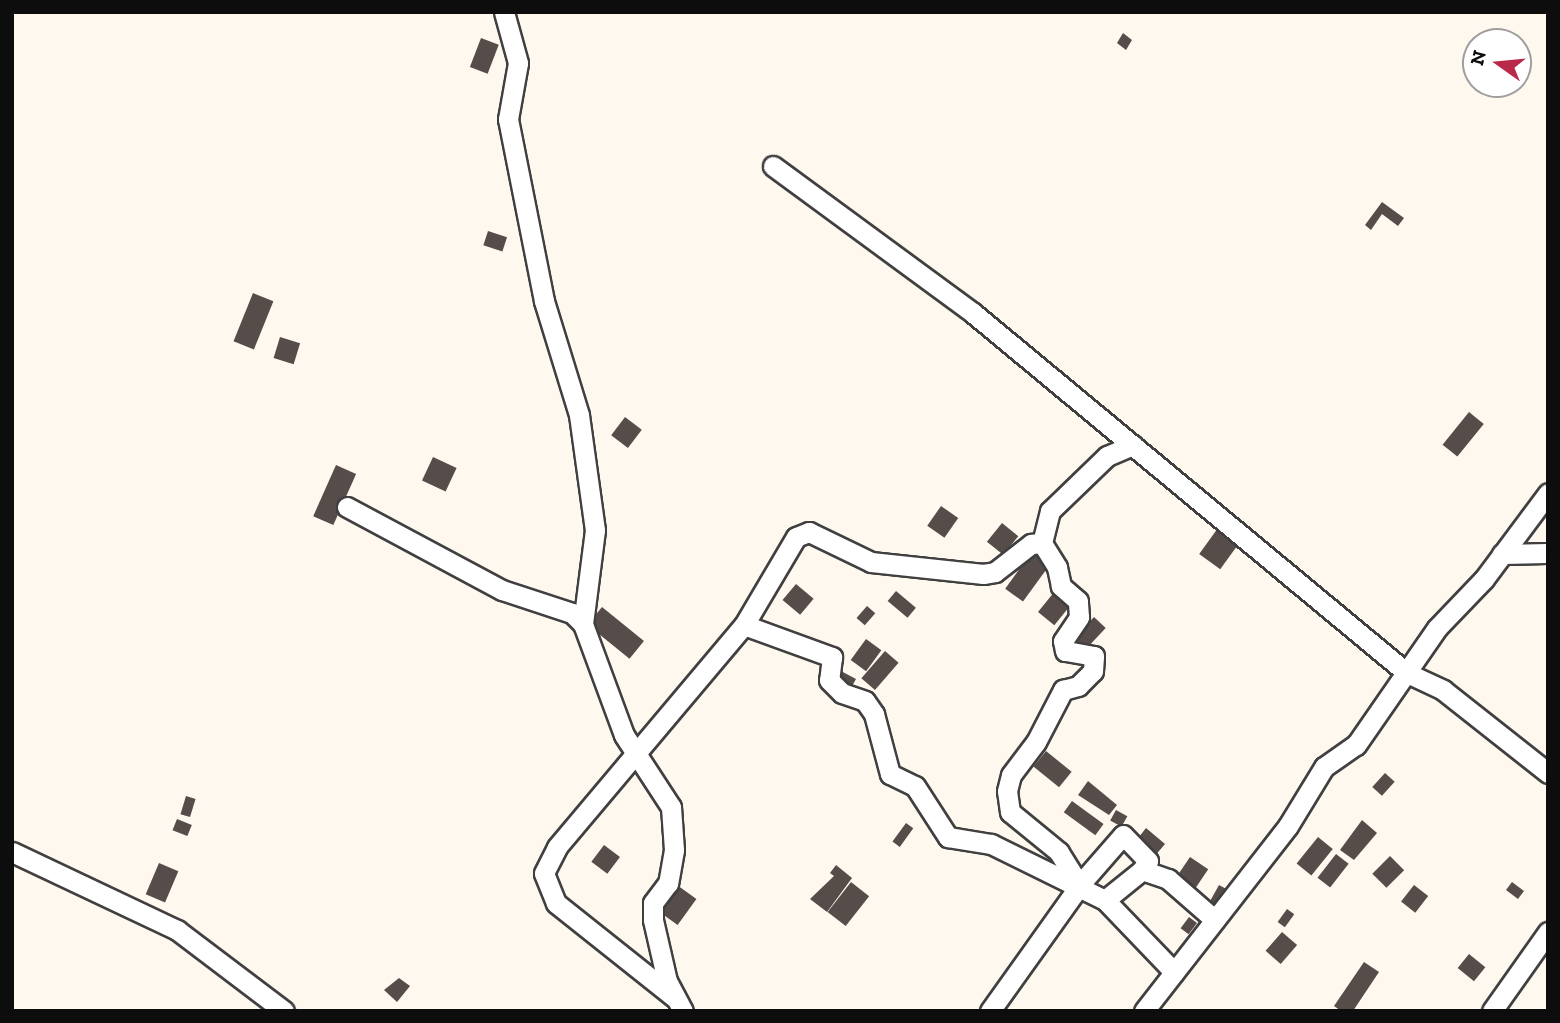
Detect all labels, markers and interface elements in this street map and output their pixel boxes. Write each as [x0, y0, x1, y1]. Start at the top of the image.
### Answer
north arrow [1462, 28, 1532, 98]
text: N [1465, 48, 1491, 68]

